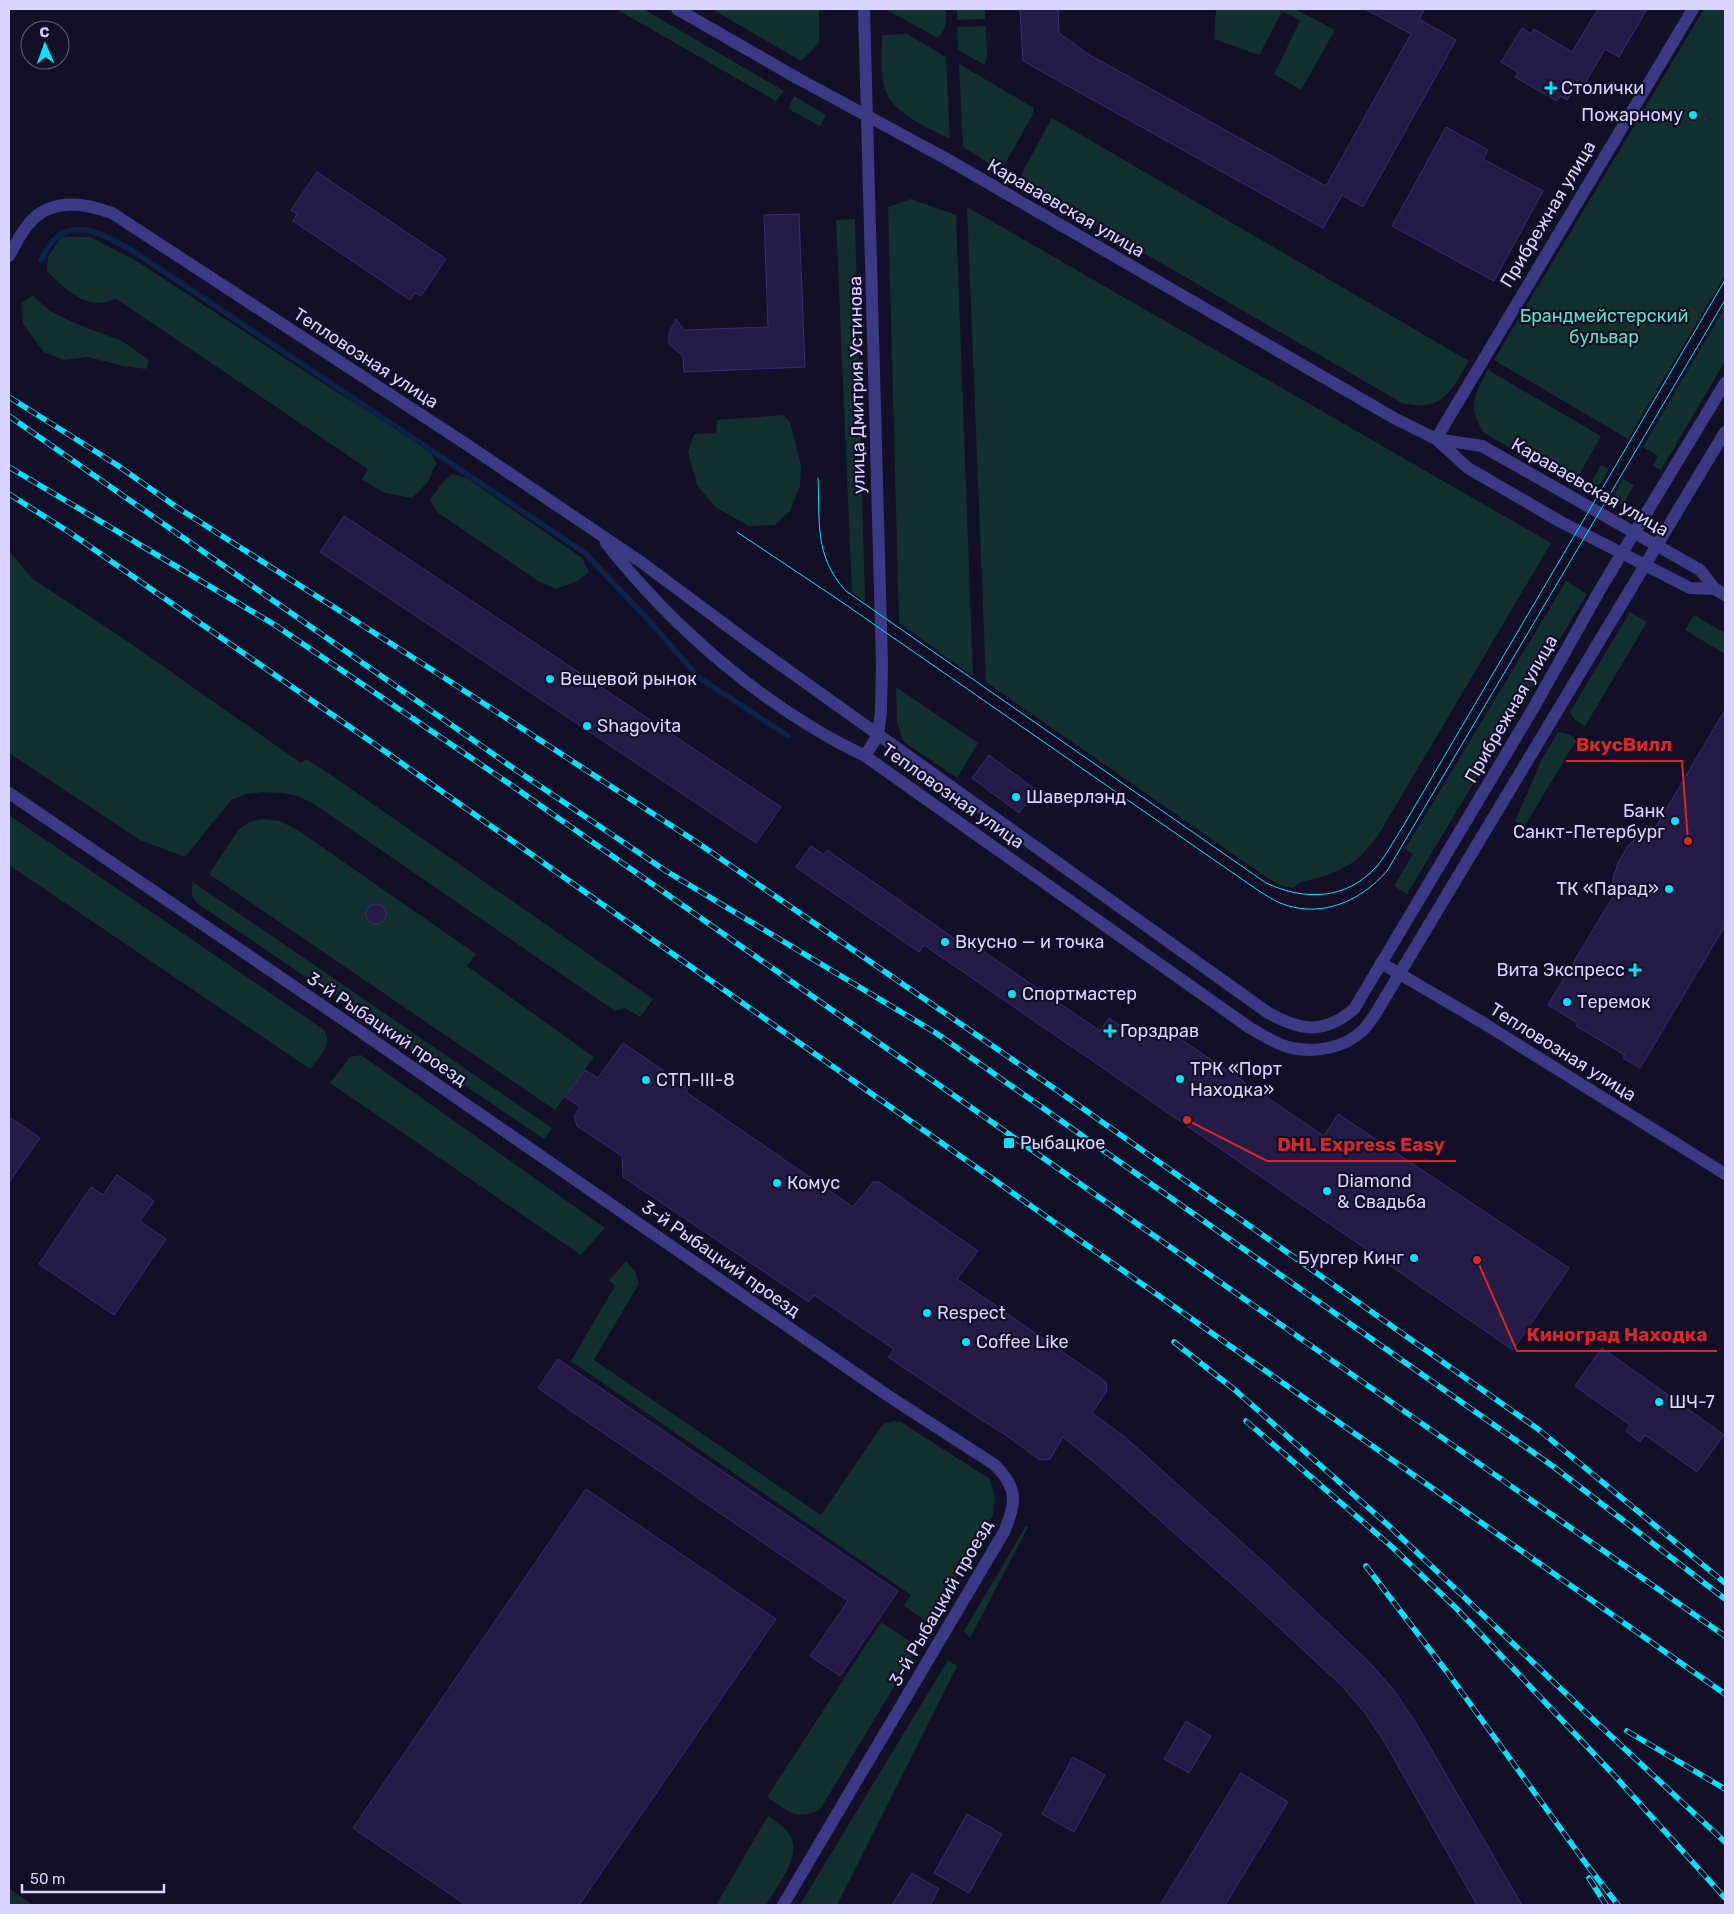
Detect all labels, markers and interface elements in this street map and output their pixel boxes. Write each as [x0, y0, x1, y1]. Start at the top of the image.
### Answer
north arrow [20, 20, 70, 70]
text: С [39, 24, 50, 41]
place label: Столички [1561, 77, 1644, 99]
marker: Столички [1545, 82, 1557, 94]
place label: Пожарному [1581, 104, 1683, 126]
marker: Пожарному [1687, 109, 1699, 121]
street label: Прибрежная улица [1496, 137, 1600, 291]
street label: Караваевская улица [983, 154, 1149, 262]
street label: улица Дмитрия Устинова [844, 276, 870, 494]
street label: Тепловозная улица [289, 303, 443, 413]
park label: Брандмейстерский бульвар [1520, 305, 1688, 348]
street label: Караваевская улица [1507, 433, 1673, 541]
street label: Прибрежная улица [1460, 631, 1562, 787]
place label: Вещевой рынок [560, 668, 697, 690]
marker: Вещевой рынок [544, 673, 556, 685]
place label: Shagovita [597, 715, 681, 737]
marker: Shagovita [581, 720, 593, 732]
callout: ВкусВилл [1566, 727, 1682, 761]
text: ВкусВилл [1576, 733, 1672, 756]
street label: Тепловозная улица [878, 739, 1028, 853]
place label: Шаверлэнд [1026, 786, 1126, 808]
marker: Шаверлэнд [1010, 791, 1022, 803]
place label: Банк Санкт-Петербург [1513, 800, 1665, 843]
marker: Банк Санкт-Петербург [1669, 815, 1681, 827]
place label: ТК «Парад» [1557, 878, 1659, 900]
marker: ТК «Парад» [1663, 883, 1675, 895]
place label: Вкусно — и точка [955, 931, 1104, 953]
marker: Вкусно — и точка [939, 936, 951, 948]
place label: Вита Экспресс [1496, 959, 1625, 981]
marker: Вита Экспресс [1629, 964, 1641, 976]
street label: 3-й Рыбацкий проезд [303, 967, 471, 1091]
place label: Спортмастер [1022, 983, 1137, 1005]
marker: Спортмастер [1006, 988, 1018, 1000]
place label: Теремок [1577, 991, 1651, 1013]
marker: Теремок [1561, 996, 1573, 1008]
street label: Тепловозная улица [1486, 998, 1640, 1106]
place label: Горздрав [1120, 1020, 1199, 1042]
marker: Горздрав [1104, 1025, 1116, 1037]
place label: ТРК «Порт Находка» [1190, 1058, 1282, 1101]
place label: СТП-III-8 [656, 1069, 735, 1091]
marker: ТРК «Порт Находка» [1174, 1073, 1186, 1085]
marker: СТП-III-8 [640, 1074, 652, 1086]
callout: DHL Express Easy [1267, 1127, 1456, 1161]
place label: Рыбацкое [1020, 1132, 1105, 1154]
text: DHL Express Easy [1277, 1133, 1445, 1156]
marker: Рыбацкое [1002, 1136, 1016, 1150]
place label: Diamond & Свадьба [1337, 1170, 1426, 1213]
place label: Комус [787, 1172, 840, 1194]
marker: Комус [771, 1177, 783, 1189]
marker: Diamond & Свадьба [1321, 1185, 1333, 1197]
street label: 3-й Рыбацкий проезд [637, 1196, 805, 1322]
place label: Бургер Кинг [1298, 1247, 1404, 1269]
marker: Бургер Кинг [1408, 1252, 1420, 1264]
place label: Respect [937, 1302, 1006, 1324]
marker: Respect [921, 1307, 933, 1319]
callout: Киноград Находка [1517, 1317, 1717, 1351]
text: Киноград Находка [1527, 1323, 1707, 1346]
place label: Coffee Like [976, 1331, 1068, 1353]
marker: Coffee Like [960, 1336, 972, 1348]
place label: ШЧ-7 [1669, 1391, 1715, 1413]
marker: ШЧ-7 [1653, 1396, 1665, 1408]
street label: 3-й Рыбацкий проезд [884, 1516, 998, 1690]
scale bar [22, 1862, 165, 1894]
text: 50 m [30, 1870, 65, 1888]

